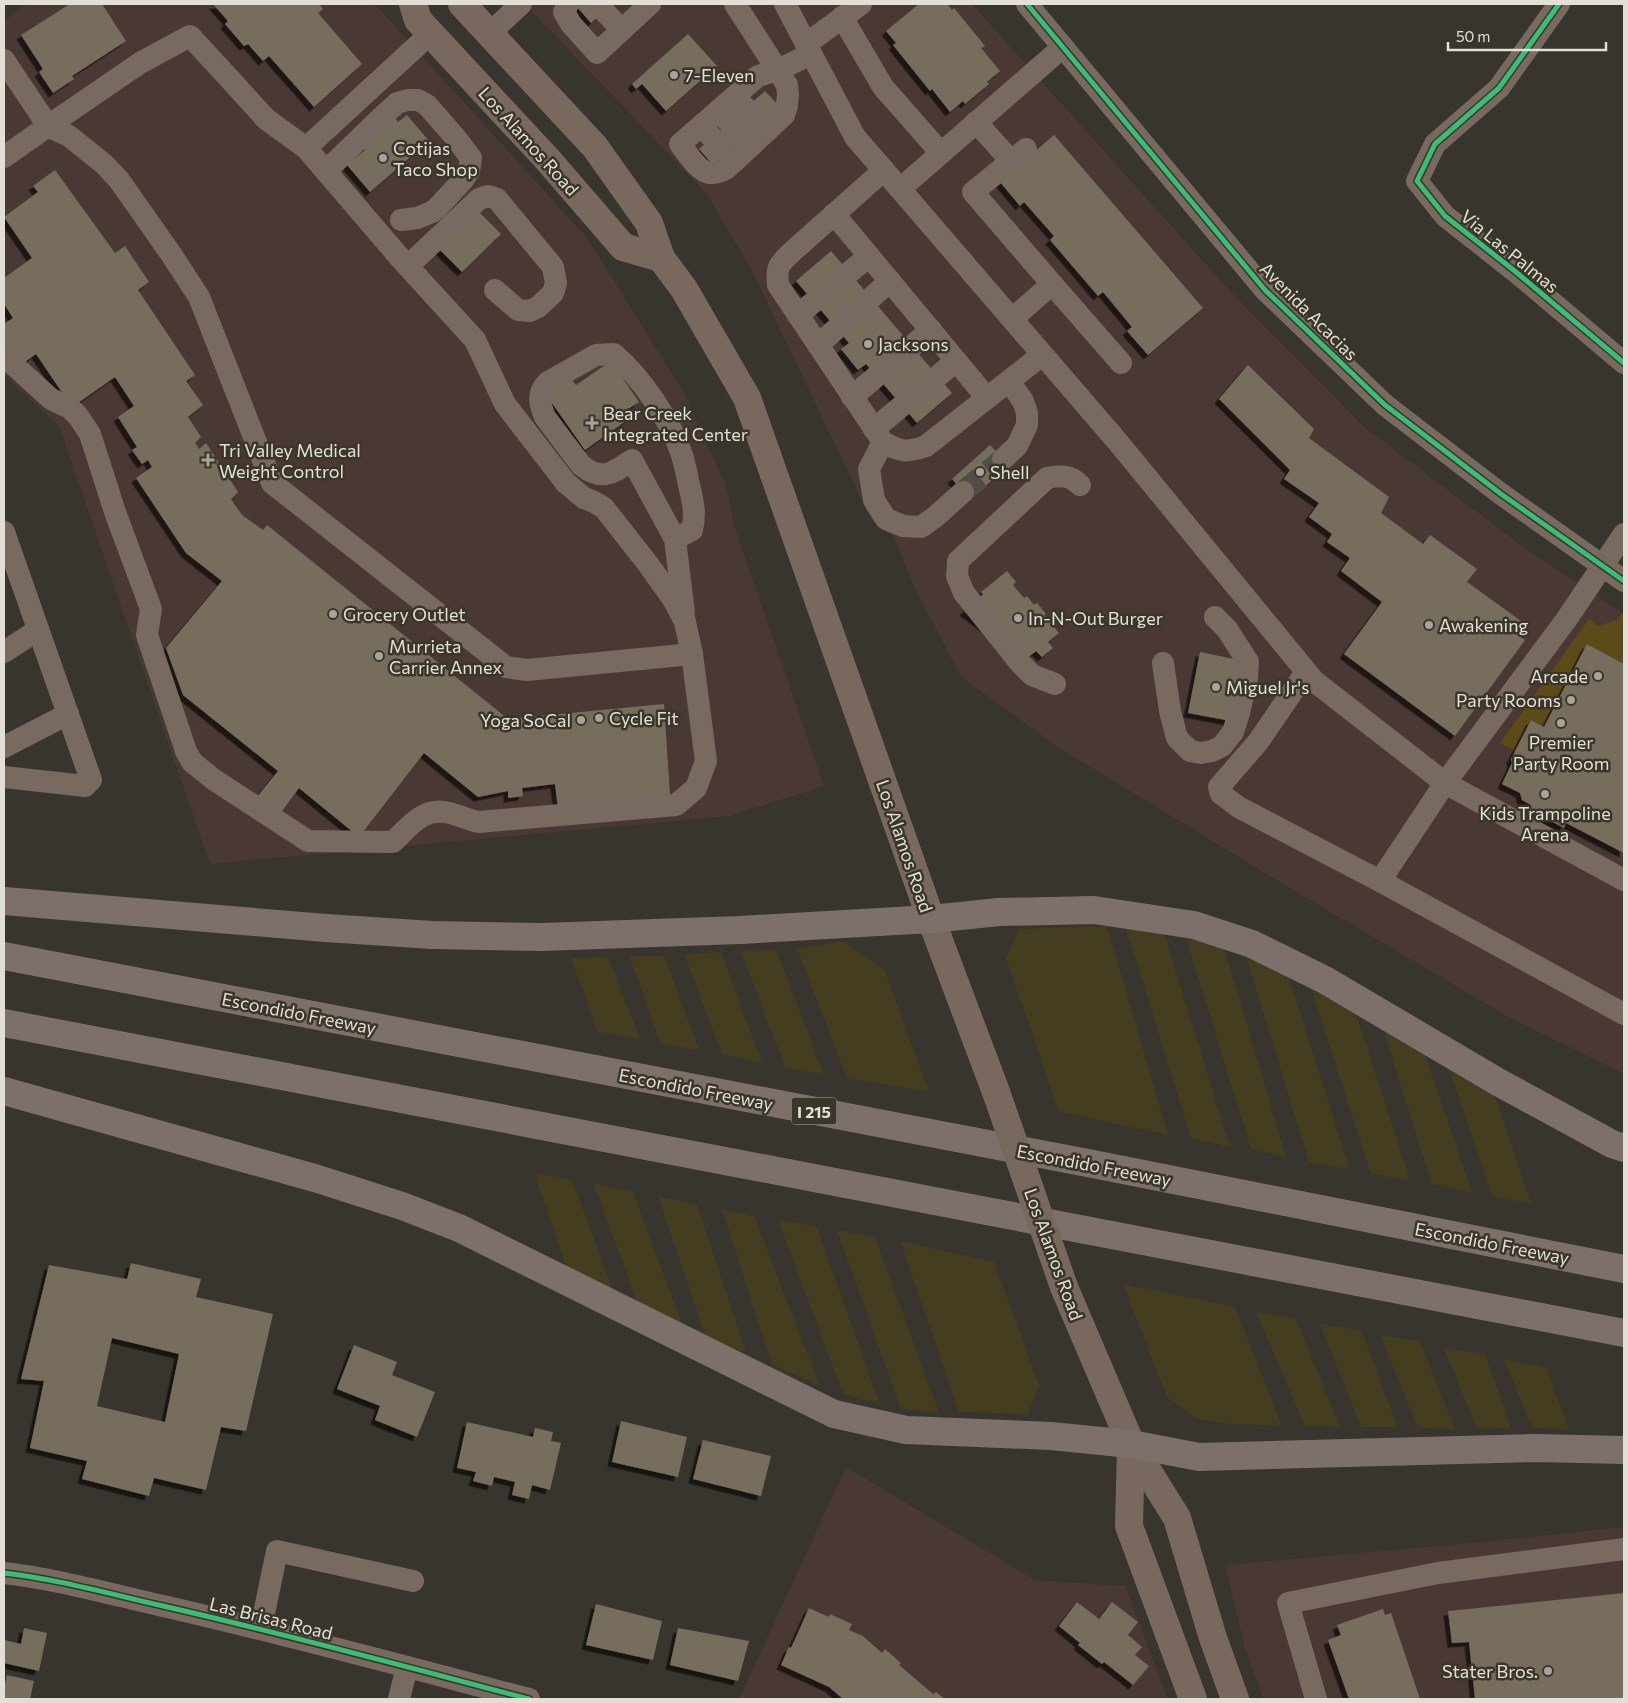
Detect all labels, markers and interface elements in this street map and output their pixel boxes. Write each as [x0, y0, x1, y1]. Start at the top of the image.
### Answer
scale bar [1448, 20, 1606, 52]
text: 50 m [1456, 27, 1490, 45]
place label: 7-Eleven [684, 64, 754, 86]
marker: 7-Eleven [668, 69, 680, 81]
street label: Los Alamos Road [474, 82, 584, 200]
place label: Cotijas Taco Shop [393, 137, 478, 180]
marker: Cotijas Taco Shop [377, 152, 389, 164]
street label: Via Las Palmas [1457, 205, 1563, 297]
street label: Avenida Acacias [1255, 257, 1363, 365]
place label: Jacksons [878, 333, 949, 355]
marker: Jacksons [862, 338, 874, 350]
place label: Bear Creek Integrated Center [603, 402, 748, 445]
marker: Bear Creek Integrated Center [585, 416, 599, 430]
place label: Tri Valley Medical Weight Control [219, 439, 361, 482]
marker: Tri Valley Medical Weight Control [201, 453, 215, 467]
place label: Shell [990, 461, 1030, 483]
marker: Shell [974, 466, 986, 478]
place label: Grocery Outlet [343, 603, 466, 625]
place label: In-N-Out Burger [1028, 607, 1163, 629]
marker: Grocery Outlet [327, 608, 339, 620]
marker: In-N-Out Burger [1012, 612, 1024, 624]
place label: Awakening [1439, 614, 1529, 636]
marker: Awakening [1423, 619, 1435, 631]
place label: Murrieta Carrier Annex [389, 635, 502, 678]
marker: Murrieta Carrier Annex [373, 650, 385, 662]
place label: Arcade [1530, 665, 1588, 687]
marker: Arcade [1592, 670, 1604, 682]
place label: Miguel Jr's [1226, 676, 1309, 698]
marker: Miguel Jr's [1210, 681, 1222, 693]
place label: Party Rooms [1456, 689, 1561, 711]
marker: Party Rooms [1565, 694, 1577, 706]
place label: Cycle Fit [609, 707, 679, 729]
place label: Yoga SoCal [480, 709, 571, 731]
marker: Cycle Fit [593, 712, 605, 724]
marker: Yoga SoCal [575, 714, 587, 726]
marker: Premier Party Room [1555, 717, 1567, 729]
place label: Premier Party Room [1513, 731, 1609, 774]
street label: Los Alamos Road [872, 777, 938, 915]
marker: Kids Trampoline Arena [1539, 788, 1551, 800]
place label: Kids Trampoline Arena [1479, 802, 1611, 845]
street label: Escondido Freeway [220, 987, 378, 1039]
street label: Escondido Freeway [617, 1063, 775, 1115]
road number: I 215 [792, 1098, 836, 1124]
street label: Escondido Freeway [1015, 1139, 1173, 1191]
street label: Los Alamos Road [1020, 1185, 1088, 1323]
street label: Escondido Freeway [1413, 1217, 1571, 1269]
street label: Las Brisas Road [207, 1592, 335, 1644]
place label: Stater Bros. [1442, 1660, 1538, 1682]
marker: Stater Bros. [1542, 1665, 1554, 1677]

